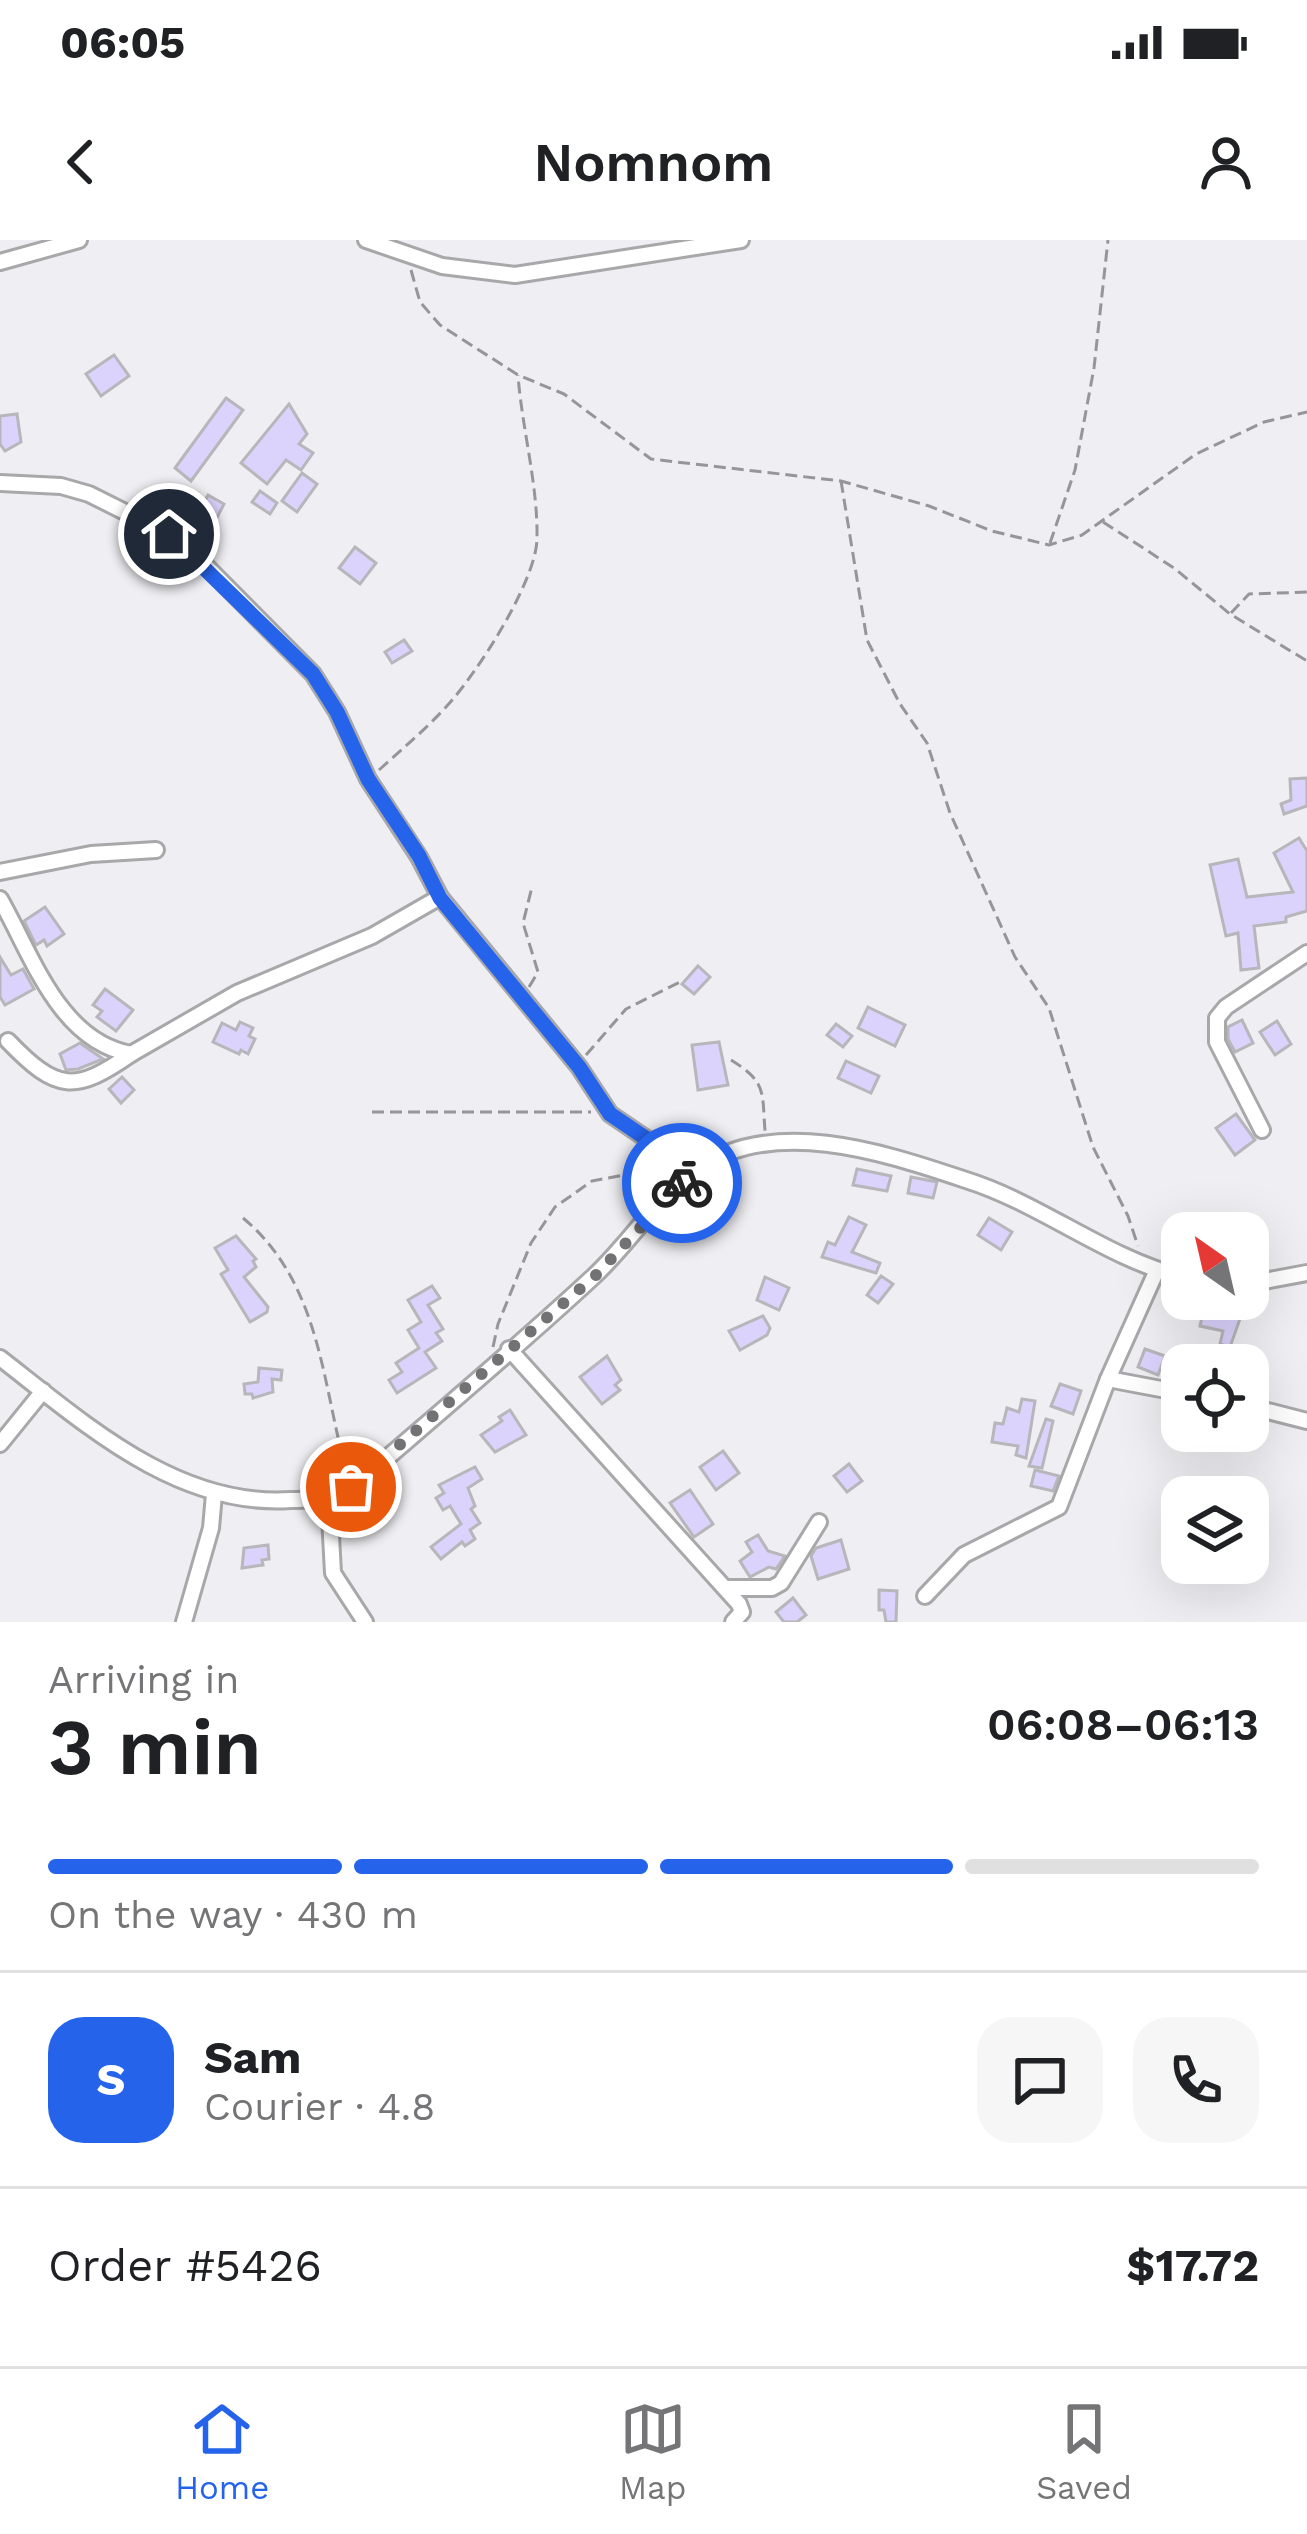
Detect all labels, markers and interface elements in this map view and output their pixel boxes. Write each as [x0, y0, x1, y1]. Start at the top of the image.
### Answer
text: 06:05 [60, 16, 185, 69]
icon: back [48, 129, 114, 195]
icon: person [1193, 129, 1259, 195]
text: Nomnom [534, 131, 773, 194]
pin [118, 483, 220, 585]
icon: home [136, 501, 202, 567]
courier [622, 1123, 742, 1243]
icon: bike [649, 1150, 715, 1216]
north arrow [1161, 1212, 1269, 1320]
map controls [1161, 1212, 1269, 1584]
button: locate [1161, 1344, 1269, 1452]
pin [300, 1436, 402, 1538]
icon: bag [318, 1454, 384, 1520]
button: layers [1161, 1476, 1269, 1584]
text: Arriving in [48, 1657, 239, 1702]
text: 06:08–06:13 [987, 1698, 1259, 1751]
text: 3 min [48, 1701, 262, 1793]
text: On the way · 430 m [48, 1892, 418, 1937]
button: chat [977, 2017, 1103, 2143]
button: phone [1133, 2017, 1259, 2143]
text: Sam [204, 2031, 301, 2084]
text: S [96, 2053, 126, 2106]
text: Courier · 4.8 [204, 2084, 435, 2129]
text: Order #5426 [48, 2239, 322, 2292]
text: $17.72 [1127, 2239, 1259, 2292]
tab: Home [175, 2396, 269, 2507]
tab: Map [619, 2396, 686, 2507]
tab: Saved [1036, 2396, 1132, 2507]

